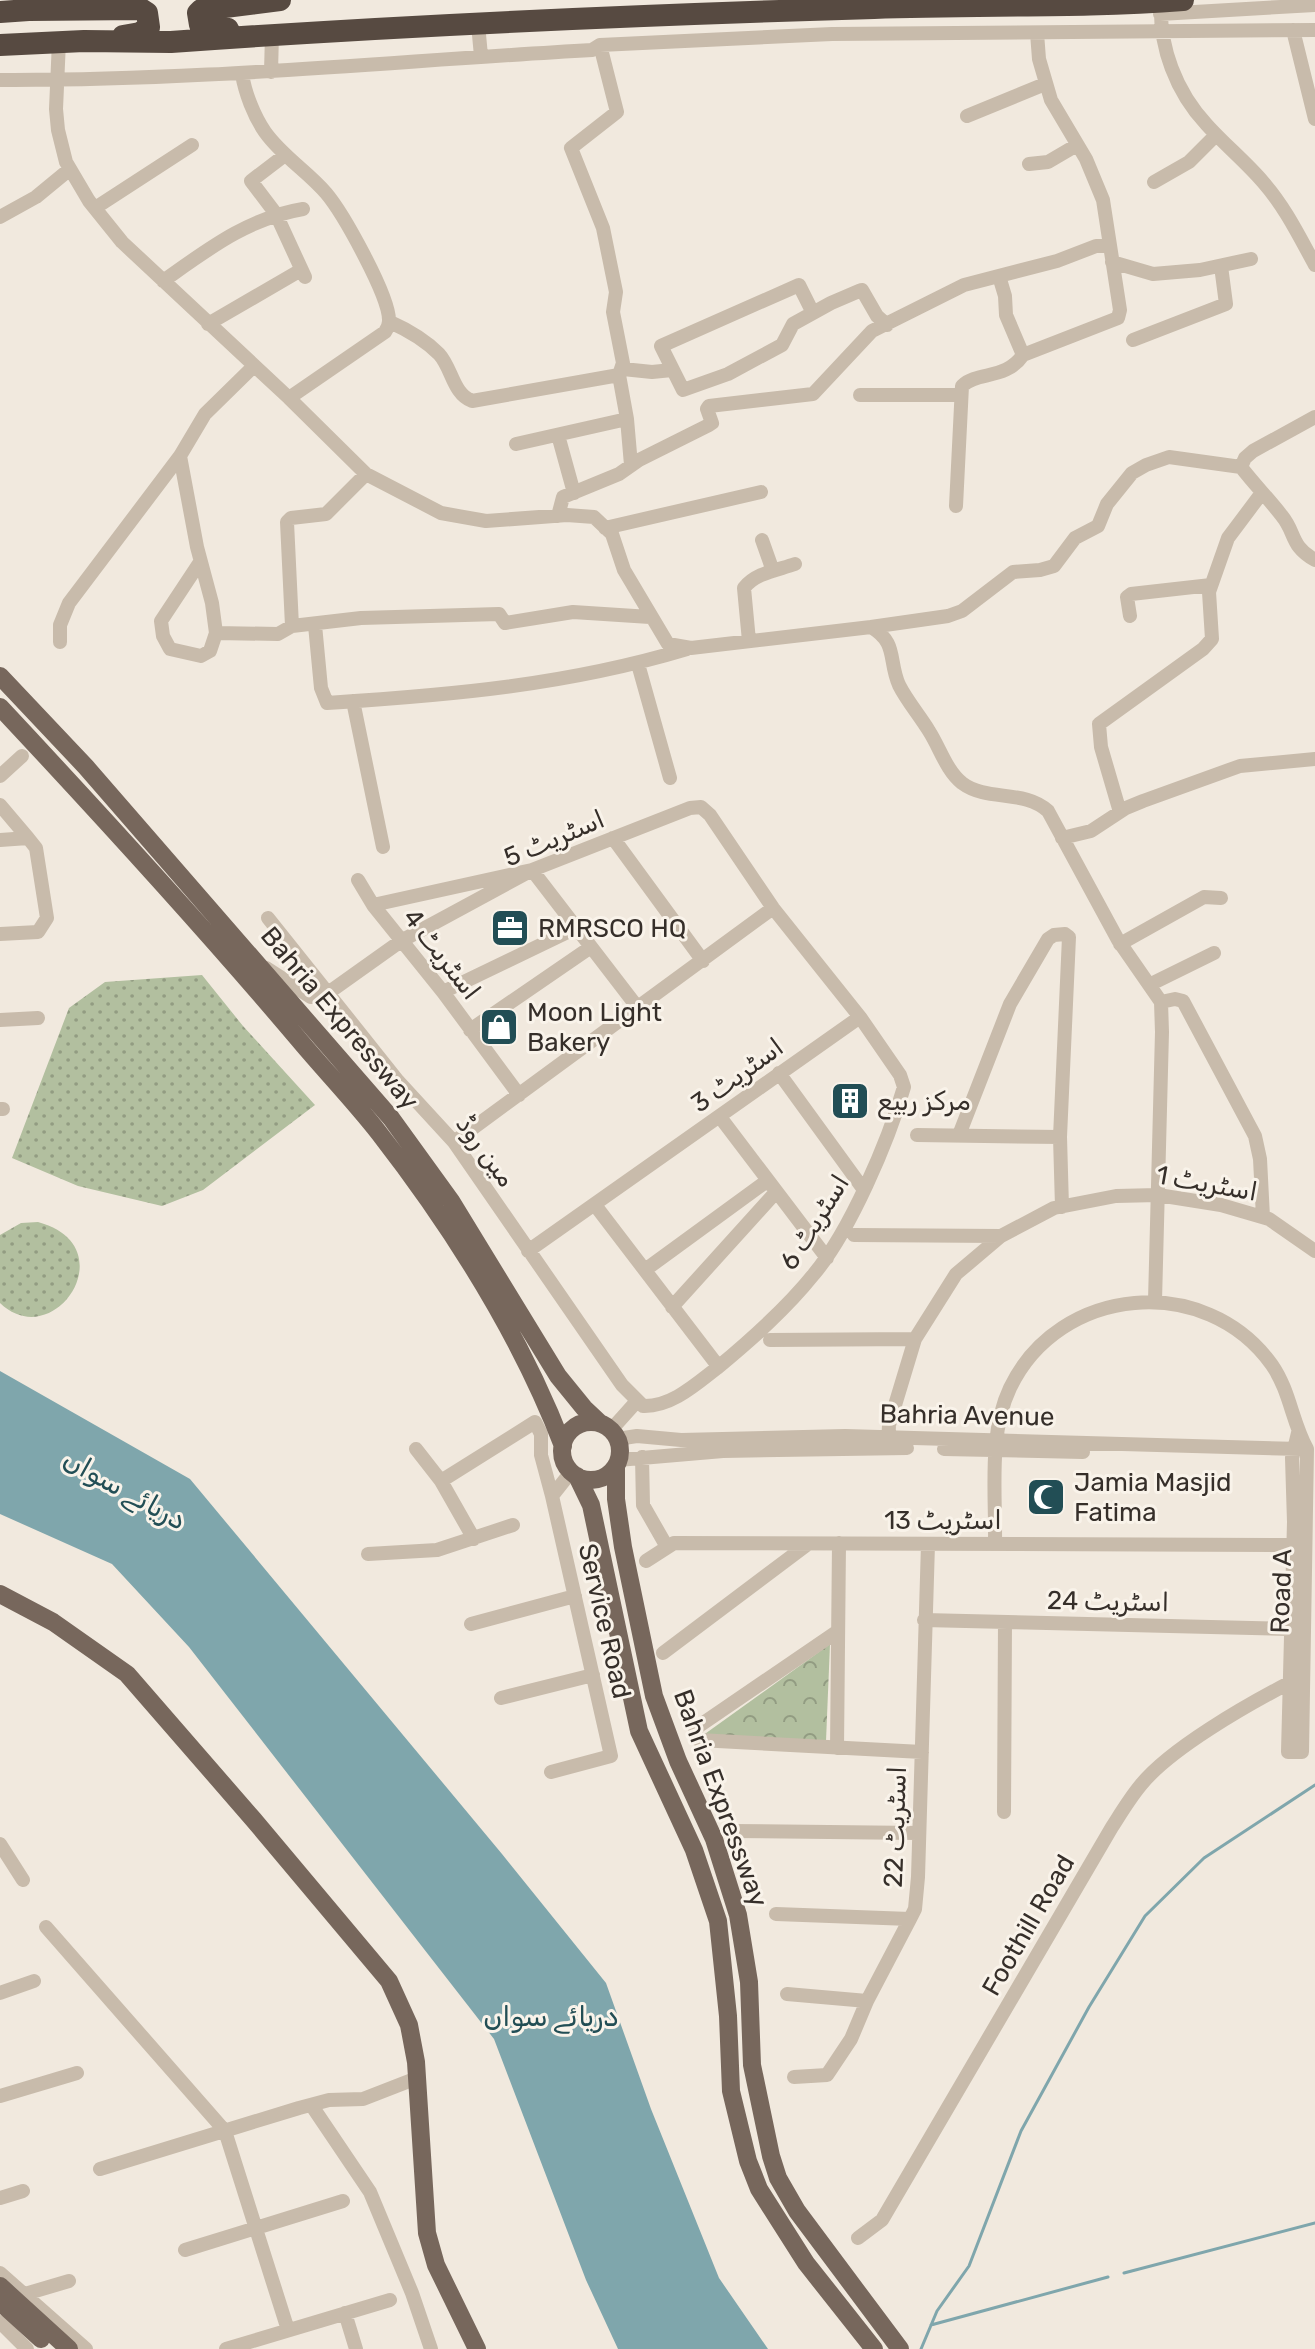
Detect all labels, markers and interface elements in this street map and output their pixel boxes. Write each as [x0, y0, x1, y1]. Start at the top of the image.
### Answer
street label: اسٹریٹ 5 [499, 803, 609, 874]
street label: اسٹریٹ 4 [396, 903, 487, 1006]
office icon: RMRSCO HQ [489, 907, 531, 949]
place label: RMRSCO HQ [538, 913, 686, 944]
street label: Bahria Expressway [254, 921, 425, 1116]
place label: Moon Light Bakery [527, 997, 662, 1058]
shop icon: Moon Light Bakery [478, 1006, 520, 1048]
street label: اسٹریٹ 3 [685, 1032, 790, 1119]
building icon: مرکز ربیع [829, 1080, 871, 1122]
place label: مرکز ربیع [878, 1086, 971, 1120]
street label: مین روڈ [449, 1110, 522, 1193]
street label: اسٹریٹ 1 [1154, 1159, 1260, 1208]
street label: اسٹریٹ 6 [773, 1169, 856, 1276]
street label: Bahria Avenue [879, 1398, 1055, 1433]
water label: دریائے سواں [57, 1442, 192, 1538]
place label: Jamia Masjid Fatima [1074, 1467, 1231, 1528]
mosque icon: Jamia Masjid Fatima [1025, 1476, 1067, 1518]
street label: اسٹریٹ 13 [884, 1505, 1002, 1536]
street label: Service Road [572, 1541, 637, 1702]
street label: Road A [1265, 1548, 1298, 1634]
street label: اسٹریٹ 24 [1047, 1585, 1169, 1618]
street label: Bahria Expressway [667, 1685, 774, 1911]
street label: اسٹریٹ 22 [878, 1766, 913, 1888]
street label: Foothill Road [976, 1849, 1081, 2001]
water label: دریائے سواں [483, 2000, 619, 2034]

